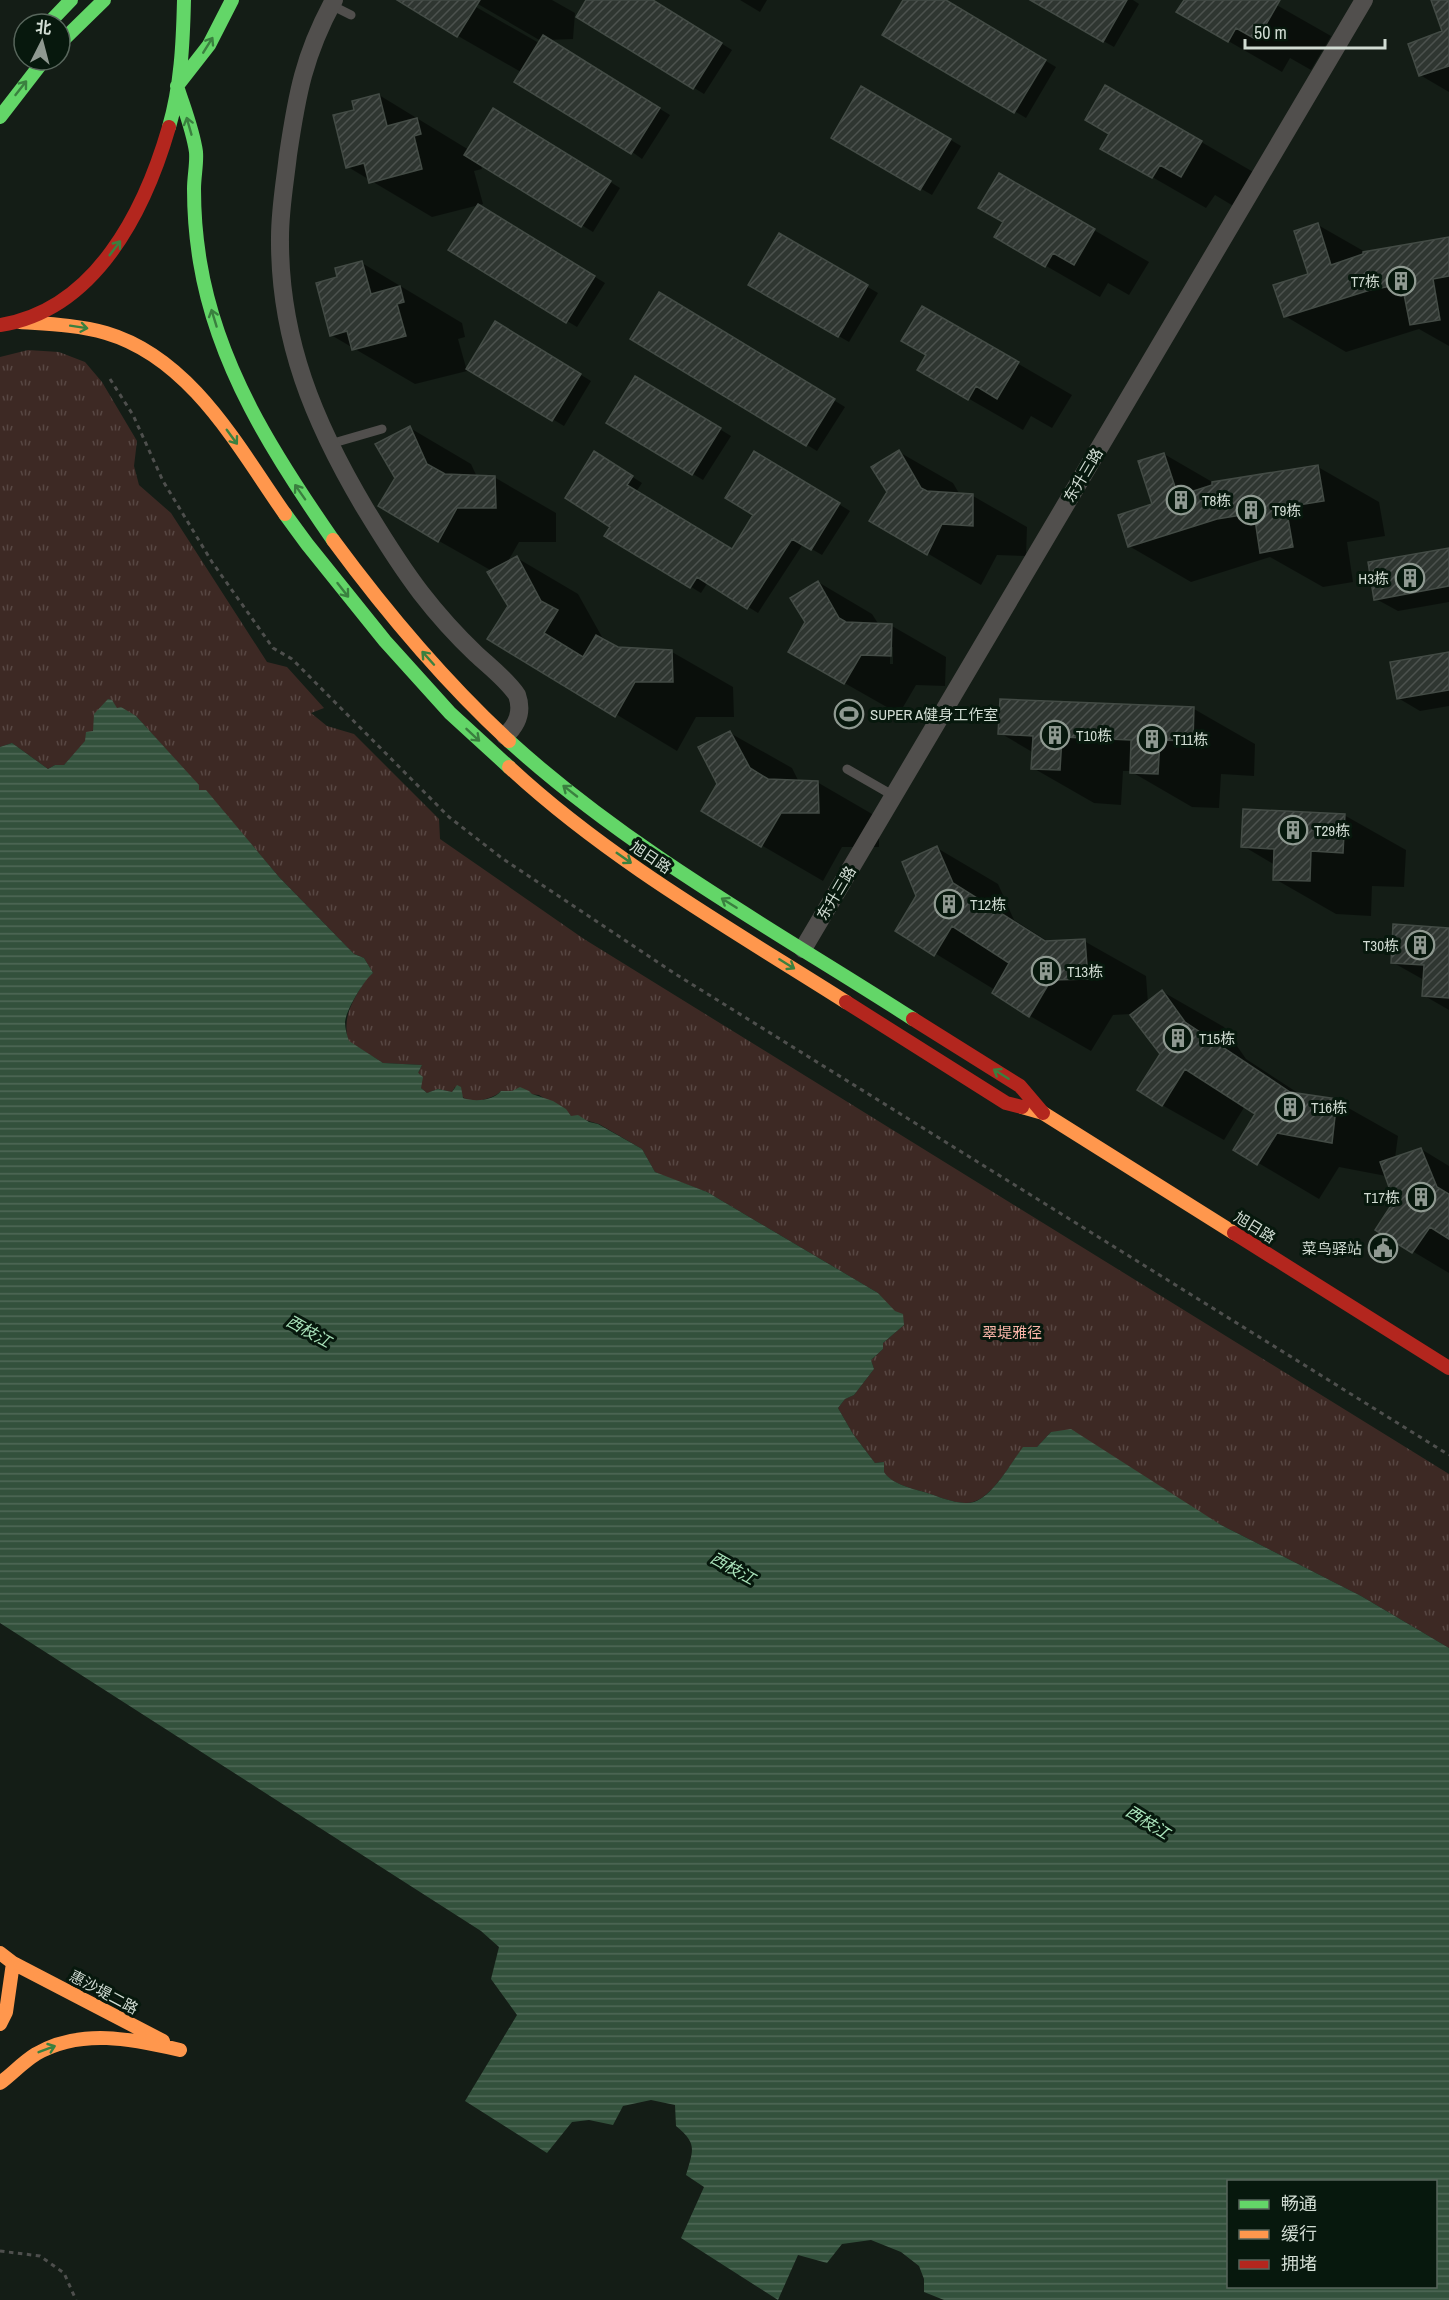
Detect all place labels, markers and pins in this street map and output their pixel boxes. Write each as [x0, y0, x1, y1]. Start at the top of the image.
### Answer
building icon: T7栋 [1385, 265, 1417, 297]
place label: T7栋 [1351, 271, 1380, 292]
building icon: T8栋 [1165, 484, 1197, 516]
place label: T8栋 [1202, 490, 1231, 511]
building icon: T9栋 [1235, 494, 1267, 526]
place label: T9栋 [1272, 500, 1301, 521]
building icon: H3栋 [1394, 562, 1426, 594]
place label: H3栋 [1358, 568, 1389, 589]
sports icon: SUPER A健身工作室 [833, 698, 865, 730]
place label: SUPER A健身工作室 [870, 704, 998, 725]
building icon: T10栋 [1039, 719, 1071, 751]
building icon: T11栋 [1136, 723, 1168, 755]
place label: T10栋 [1076, 725, 1112, 746]
place label: T11栋 [1173, 729, 1208, 750]
building icon: T29栋 [1277, 814, 1309, 846]
place label: T29栋 [1314, 820, 1350, 841]
building icon: T12栋 [933, 888, 965, 920]
place label: T12栋 [970, 894, 1006, 915]
building icon: T30栋 [1404, 929, 1436, 961]
place label: T30栋 [1363, 935, 1399, 956]
building icon: T13栋 [1030, 955, 1062, 987]
place label: T13栋 [1067, 961, 1103, 982]
building icon: T15栋 [1162, 1022, 1194, 1054]
place label: T15栋 [1199, 1028, 1235, 1049]
building icon: T16栋 [1274, 1091, 1306, 1123]
place label: T16栋 [1311, 1097, 1347, 1118]
building icon: T17栋 [1405, 1181, 1437, 1213]
place label: T17栋 [1364, 1187, 1400, 1208]
public building icon: 菜鸟驿站 [1367, 1232, 1399, 1264]
place label: 菜鸟驿站 [1302, 1238, 1362, 1259]

